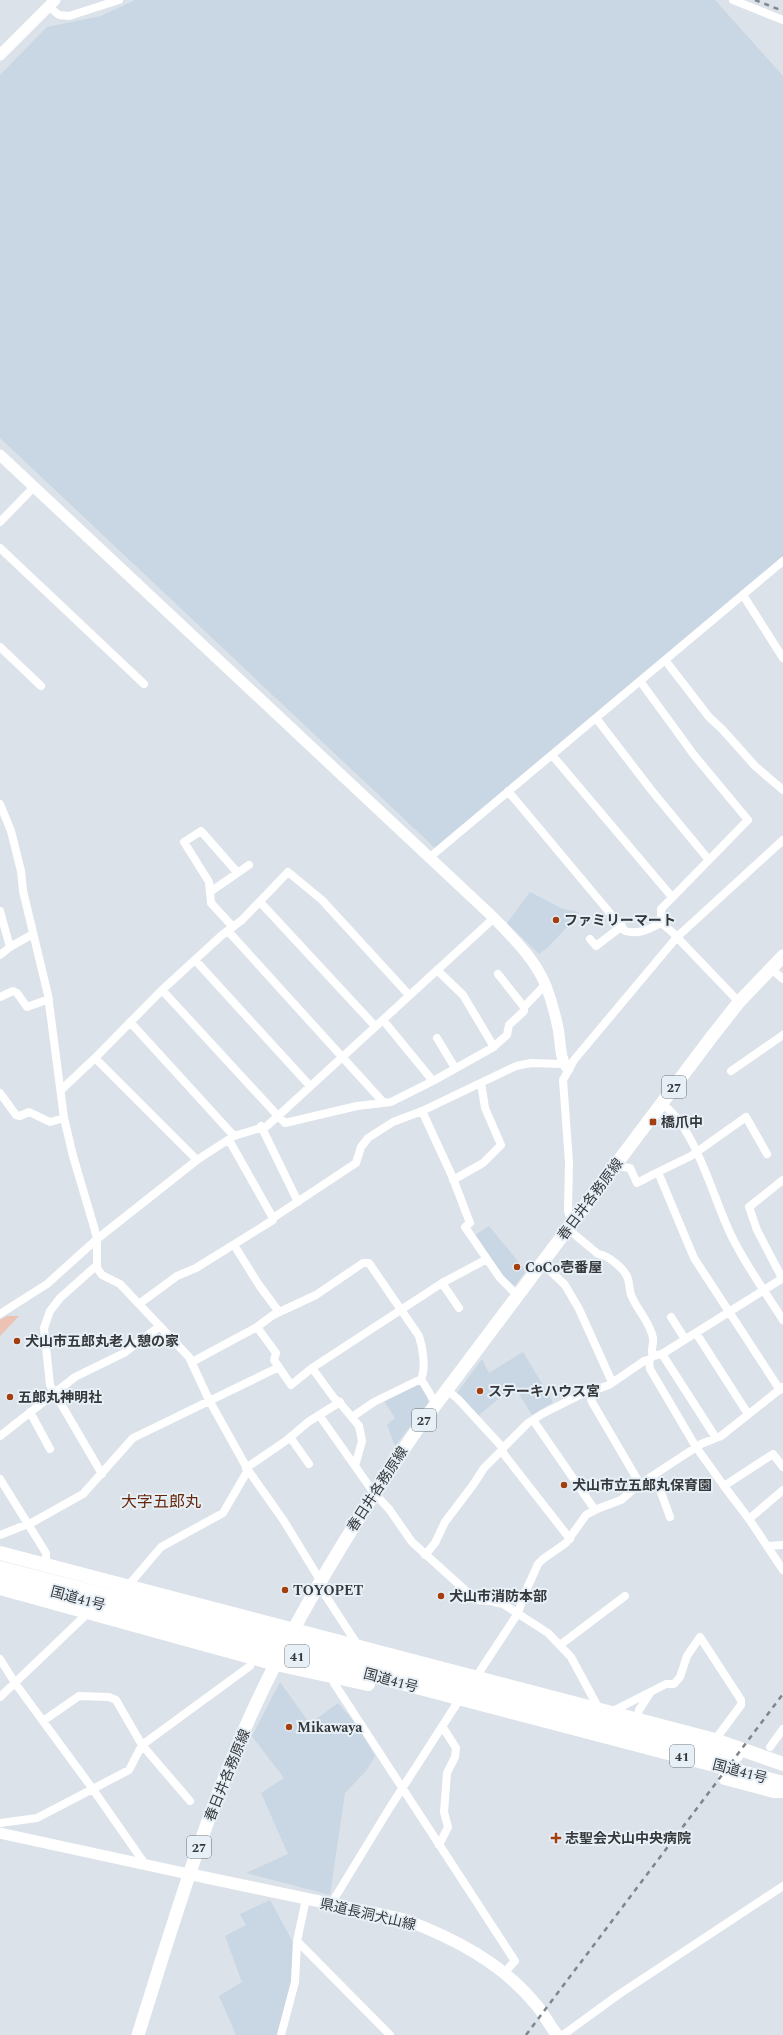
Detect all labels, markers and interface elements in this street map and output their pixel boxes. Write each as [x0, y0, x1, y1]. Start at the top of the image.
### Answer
place label: ファミリーマート [564, 910, 676, 931]
marker: ファミリーマート [551, 915, 561, 925]
road number: 27 [662, 1076, 686, 1098]
place label: 橋爪中 [661, 1112, 703, 1133]
marker: 橋爪中 [648, 1117, 658, 1127]
street label: 春日井各務原線 [553, 1154, 628, 1245]
place label: CoCo壱番屋 [525, 1257, 602, 1278]
marker: CoCo壱番屋 [512, 1262, 522, 1272]
place label: 犬山市五郎丸老人憩の家 [25, 1331, 179, 1352]
marker: 犬山市五郎丸老人憩の家 [12, 1336, 22, 1346]
place label: ステーキハウス宮 [488, 1381, 600, 1402]
marker: ステーキハウス宮 [475, 1386, 485, 1396]
place label: 五郎丸神明社 [18, 1387, 102, 1408]
marker: 五郎丸神明社 [5, 1392, 15, 1402]
road number: 27 [412, 1409, 436, 1431]
street label: 春日井各務原線 [342, 1442, 413, 1536]
place label: 犬山市立五郎丸保育園 [572, 1475, 712, 1496]
marker: 犬山市立五郎丸保育園 [559, 1480, 569, 1490]
district label: 大字五郎丸 [121, 1490, 201, 1514]
place label: TOYOPET [293, 1580, 364, 1601]
street label: 国道41号 [48, 1581, 108, 1616]
marker: TOYOPET [280, 1585, 290, 1595]
place label: 犬山市消防本部 [449, 1586, 547, 1607]
marker: 犬山市消防本部 [436, 1591, 446, 1601]
road number: 41 [285, 1645, 309, 1667]
street label: 国道41号 [361, 1663, 421, 1698]
place label: Mikawaya [297, 1717, 363, 1738]
marker: Mikawaya [284, 1722, 294, 1732]
street label: 春日井各務原線 [199, 1726, 256, 1825]
road number: 41 [670, 1745, 694, 1767]
street label: 国道41号 [710, 1754, 770, 1789]
place label: 志聖会犬山中央病院 [565, 1828, 691, 1849]
marker: 志聖会犬山中央病院 [550, 1832, 562, 1844]
road number: 27 [187, 1836, 211, 1858]
street label: 県道長洞犬山線 [318, 1893, 418, 1936]

